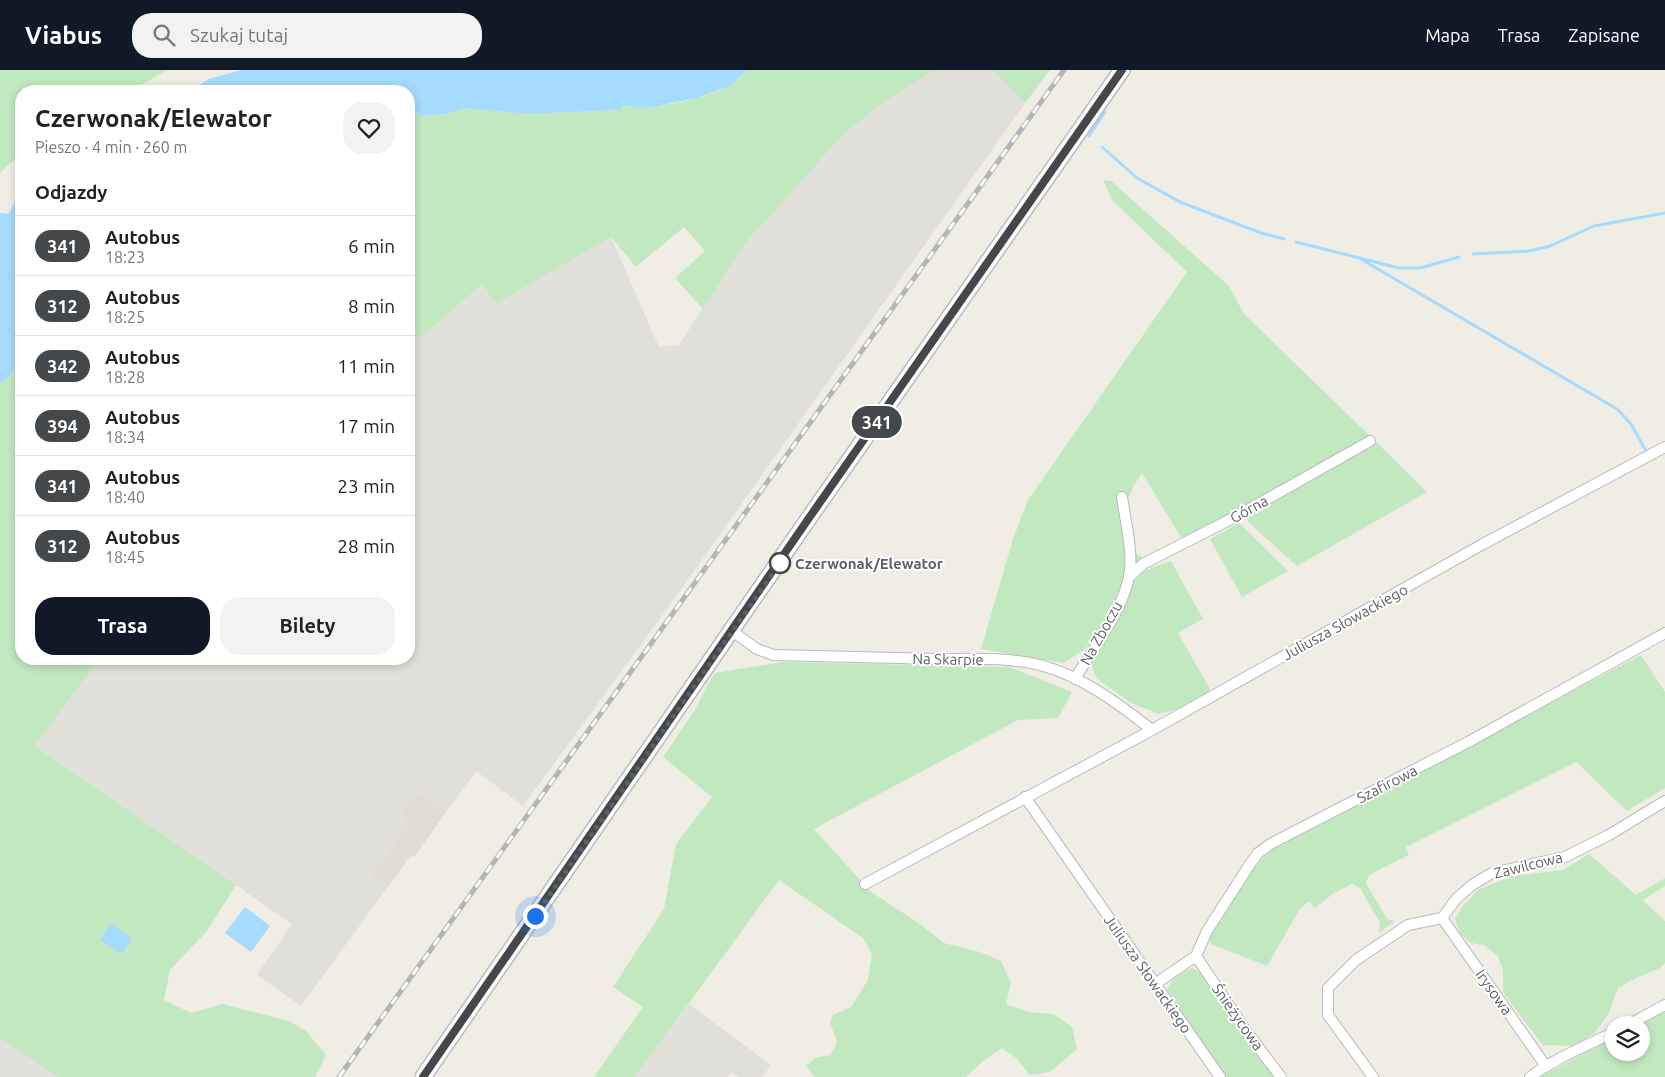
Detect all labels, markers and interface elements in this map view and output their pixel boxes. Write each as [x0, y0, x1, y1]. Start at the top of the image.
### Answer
search box [132, 13, 482, 58]
icon: search [150, 21, 178, 49]
text: Viabus [25, 22, 102, 49]
text: Szukaj tutaj [190, 24, 288, 46]
text: Mapa [1425, 25, 1470, 45]
text: Trasa [1498, 25, 1540, 45]
text: Zapisane [1568, 25, 1640, 45]
button: heart [343, 102, 395, 154]
text: Czerwonak/Elewator [35, 105, 272, 132]
text: Pieszo · 4 min · 260 m [35, 138, 187, 156]
text: Odjazdy [35, 181, 107, 203]
text: Autobus [105, 226, 180, 248]
text: 6 min [348, 235, 395, 257]
text: 341 [47, 236, 78, 256]
text: 18:23 [105, 248, 145, 266]
text: Autobus [105, 286, 180, 308]
text: 8 min [348, 295, 395, 317]
text: 312 [47, 296, 78, 316]
text: 18:25 [105, 308, 145, 326]
text: Autobus [105, 346, 180, 368]
text: 11 min [337, 355, 395, 377]
text: 342 [47, 356, 78, 376]
text: 18:28 [105, 368, 145, 386]
text: Autobus [105, 406, 180, 428]
line badge: 341 [848, 406, 906, 438]
text: 341 [862, 412, 892, 432]
text: 17 min [337, 415, 395, 437]
text: 394 [47, 416, 78, 436]
text: 18:34 [105, 428, 145, 446]
text: Autobus [105, 466, 180, 488]
text: 23 min [337, 475, 395, 497]
text: 341 [47, 476, 78, 496]
text: 18:40 [105, 488, 145, 506]
street label: Górna [1227, 492, 1271, 526]
text: Autobus [105, 526, 180, 548]
text: 28 min [337, 535, 395, 557]
text: 312 [47, 536, 78, 556]
text: 18:45 [105, 548, 145, 566]
marker: Czerwonak/Elewator [769, 552, 791, 574]
place label: Czerwonak/Elewator [795, 555, 944, 572]
street label: Juliusza Słowackiego [1279, 581, 1411, 663]
button: Trasa [35, 597, 210, 655]
button: Bilety [220, 597, 395, 655]
street label: Na Zboczu [1077, 598, 1125, 668]
street label: Na Skarpie [912, 650, 984, 668]
street label: Szafirowa [1354, 762, 1420, 806]
street label: Zawilcowa [1492, 848, 1564, 882]
your location [523, 904, 548, 929]
street label: Juliusza Słowackiego [1101, 912, 1195, 1036]
street label: Irysowa [1472, 966, 1516, 1018]
street label: Śnieżycowa [1209, 980, 1267, 1054]
map controls [1605, 1016, 1650, 1061]
button: layers [1605, 1016, 1650, 1061]

